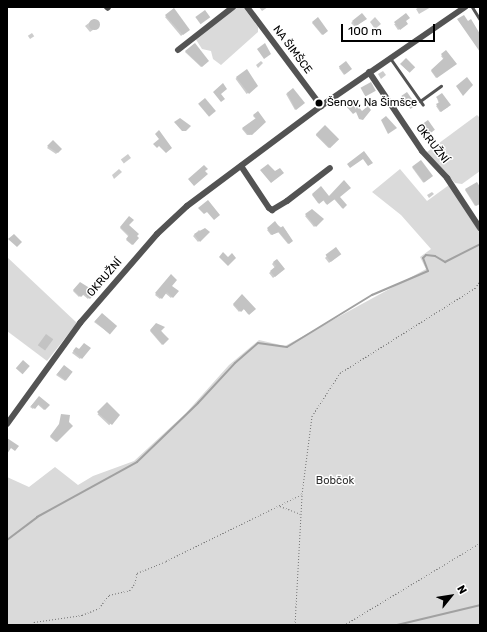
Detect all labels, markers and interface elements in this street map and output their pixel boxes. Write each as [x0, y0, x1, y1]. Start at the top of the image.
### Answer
scale bar [343, 16, 437, 42]
street label: NA ŠIMŠCE [270, 23, 314, 77]
text: 100 m [348, 24, 382, 38]
place label: Šenov, Na Šimšce [327, 96, 417, 110]
marker: Šenov, Na Šimšce [314, 98, 324, 108]
street label: OKRUŽNÍ [413, 122, 451, 166]
street label: OKRUŽNÍ [85, 256, 125, 300]
park label: Bobčok [316, 474, 354, 488]
north arrow [431, 576, 471, 616]
text: N [454, 583, 469, 596]

